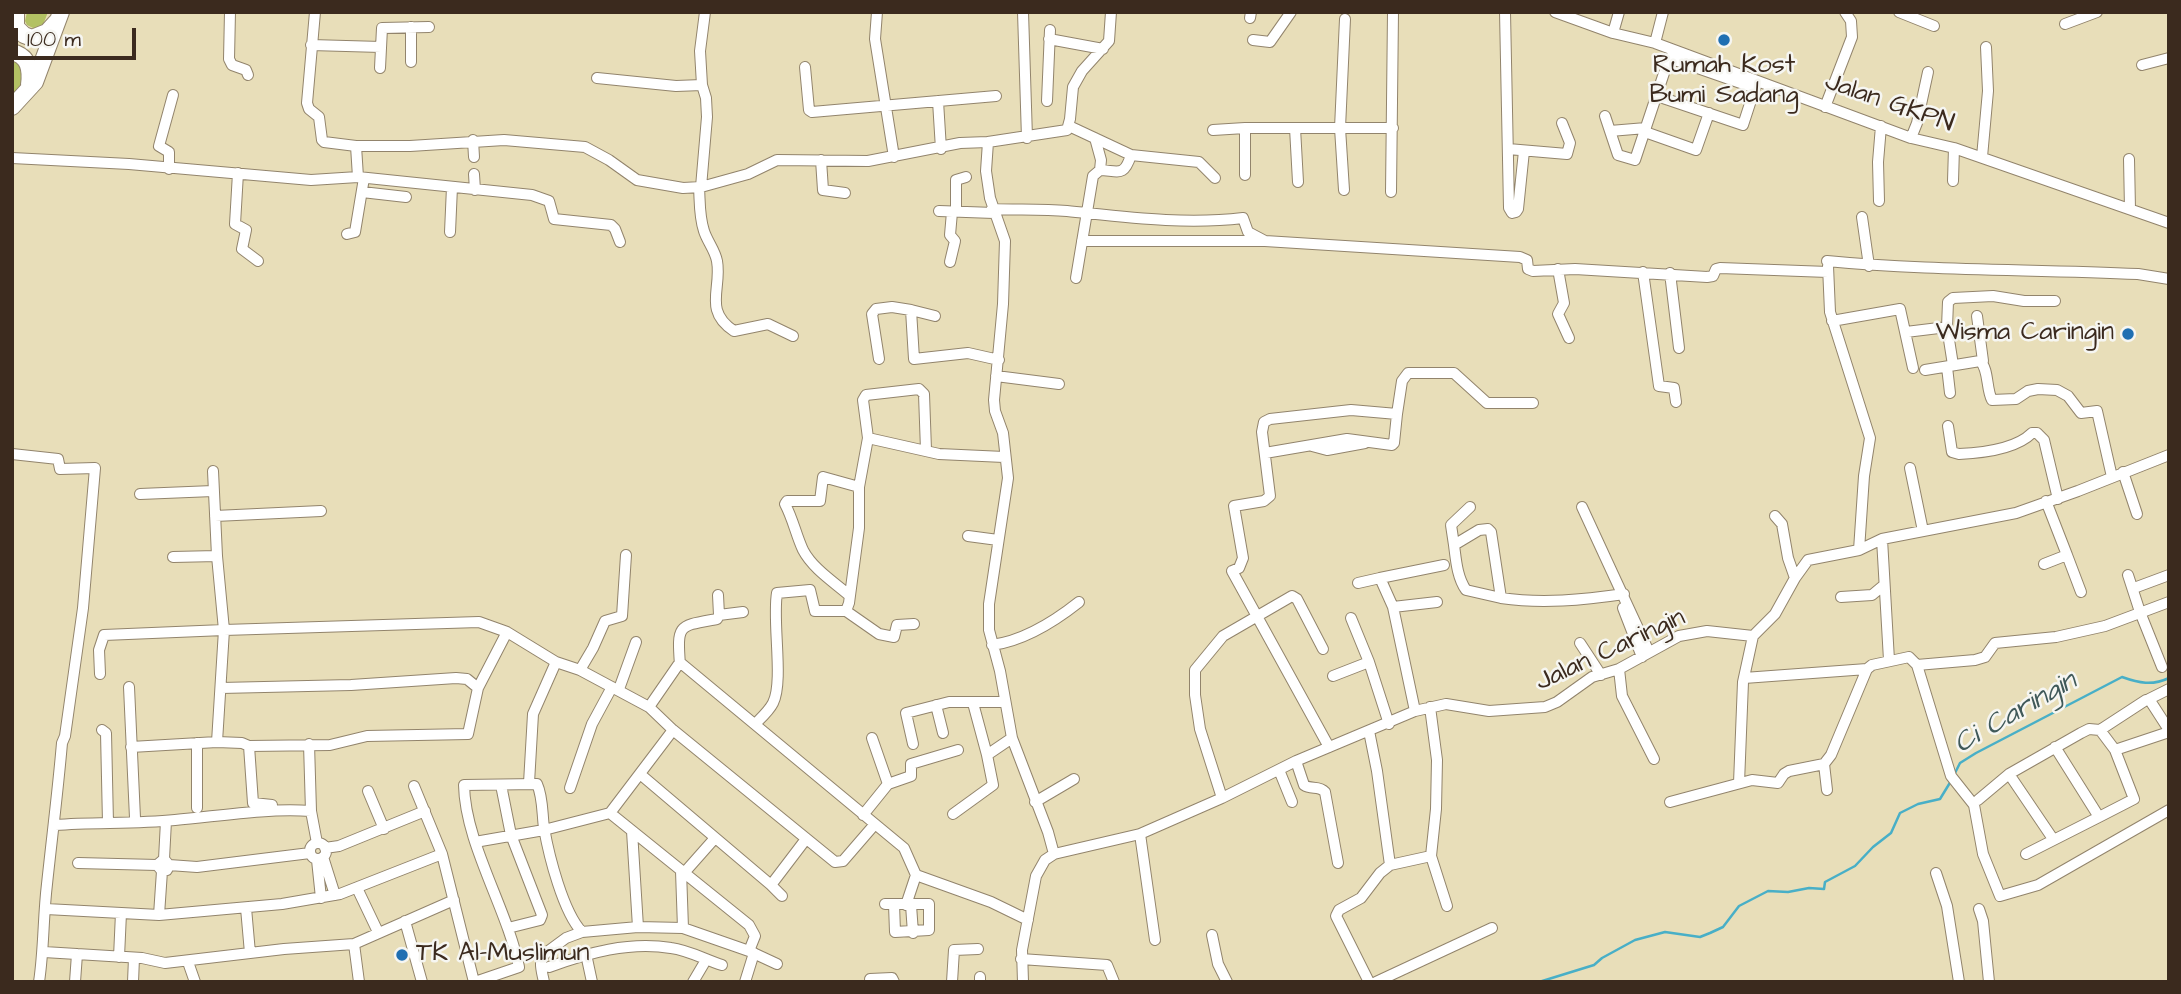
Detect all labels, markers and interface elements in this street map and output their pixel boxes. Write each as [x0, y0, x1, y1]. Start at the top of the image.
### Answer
scale bar [18, 14, 140, 58]
text: 100 m [27, 25, 81, 54]
marker: Rumah Kost Bumi Sadang [1716, 32, 1732, 48]
place label: Rumah Kost Bumi Sadang [1649, 51, 1799, 112]
street label: Jalan GKPN [1820, 67, 1958, 141]
place label: Wisma Caringin [1935, 318, 2114, 350]
marker: Wisma Caringin [2120, 326, 2136, 342]
street label: Jalan Caringin [1531, 603, 1691, 699]
water label: Ci Caringin [1949, 666, 2083, 762]
place label: TK Al-Muslimun [416, 939, 589, 971]
marker: TK Al-Muslimun [394, 947, 410, 963]

